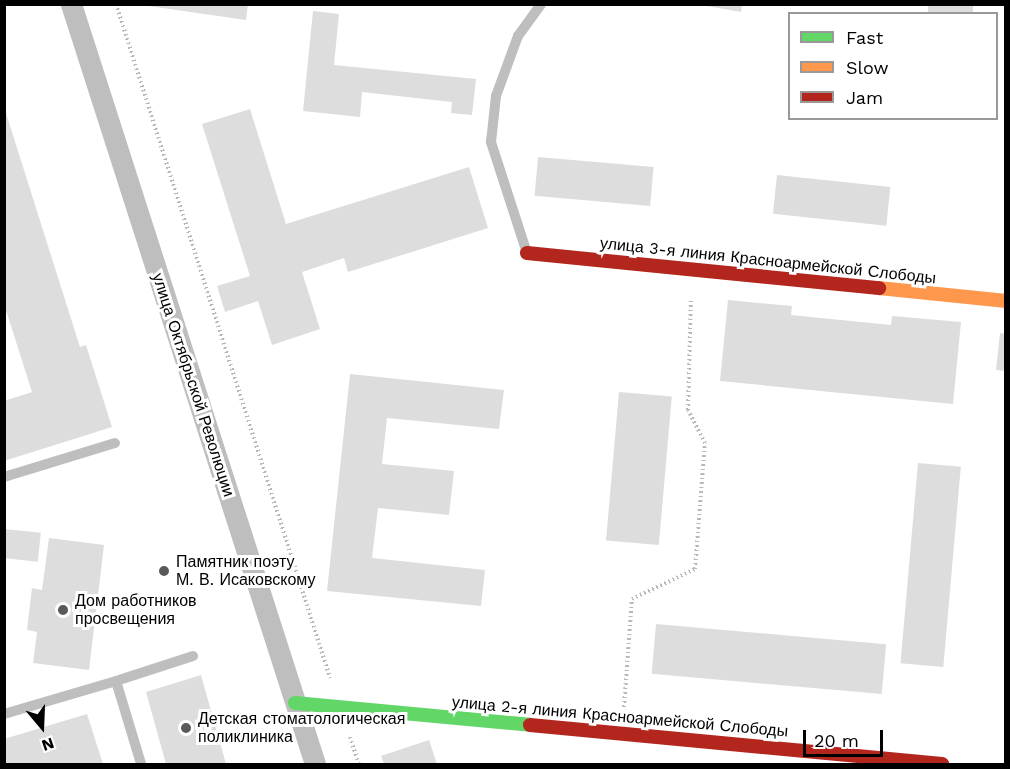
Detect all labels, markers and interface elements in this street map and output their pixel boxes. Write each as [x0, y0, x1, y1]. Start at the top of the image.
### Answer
legend [788, 12, 998, 120]
text: Fast [846, 27, 883, 48]
text: Slow [846, 57, 889, 78]
text: Jam [846, 87, 883, 108]
street label: улица 3-я линия Красноармейской Слободы [599, 234, 937, 288]
street label: улица Октябрьской Революции [148, 271, 238, 499]
place label: Памятник поэту М. В. Исаковскому [176, 552, 315, 590]
marker: Памятник поэту М. В. Исаковскому [157, 564, 171, 578]
place label: Дом работников просвещения [75, 591, 197, 629]
marker: Дом работников просвещения [56, 603, 70, 617]
street label: улица 2-я линия Красноармейской Слободы [451, 693, 789, 741]
north arrow [12, 697, 72, 757]
place label: Детская стоматологическая поликлиника [198, 709, 405, 747]
scale bar [806, 718, 886, 756]
marker: Детская стоматологическая поликлиника [179, 721, 193, 735]
text: 20 m [814, 730, 859, 751]
text: N [39, 734, 57, 755]

